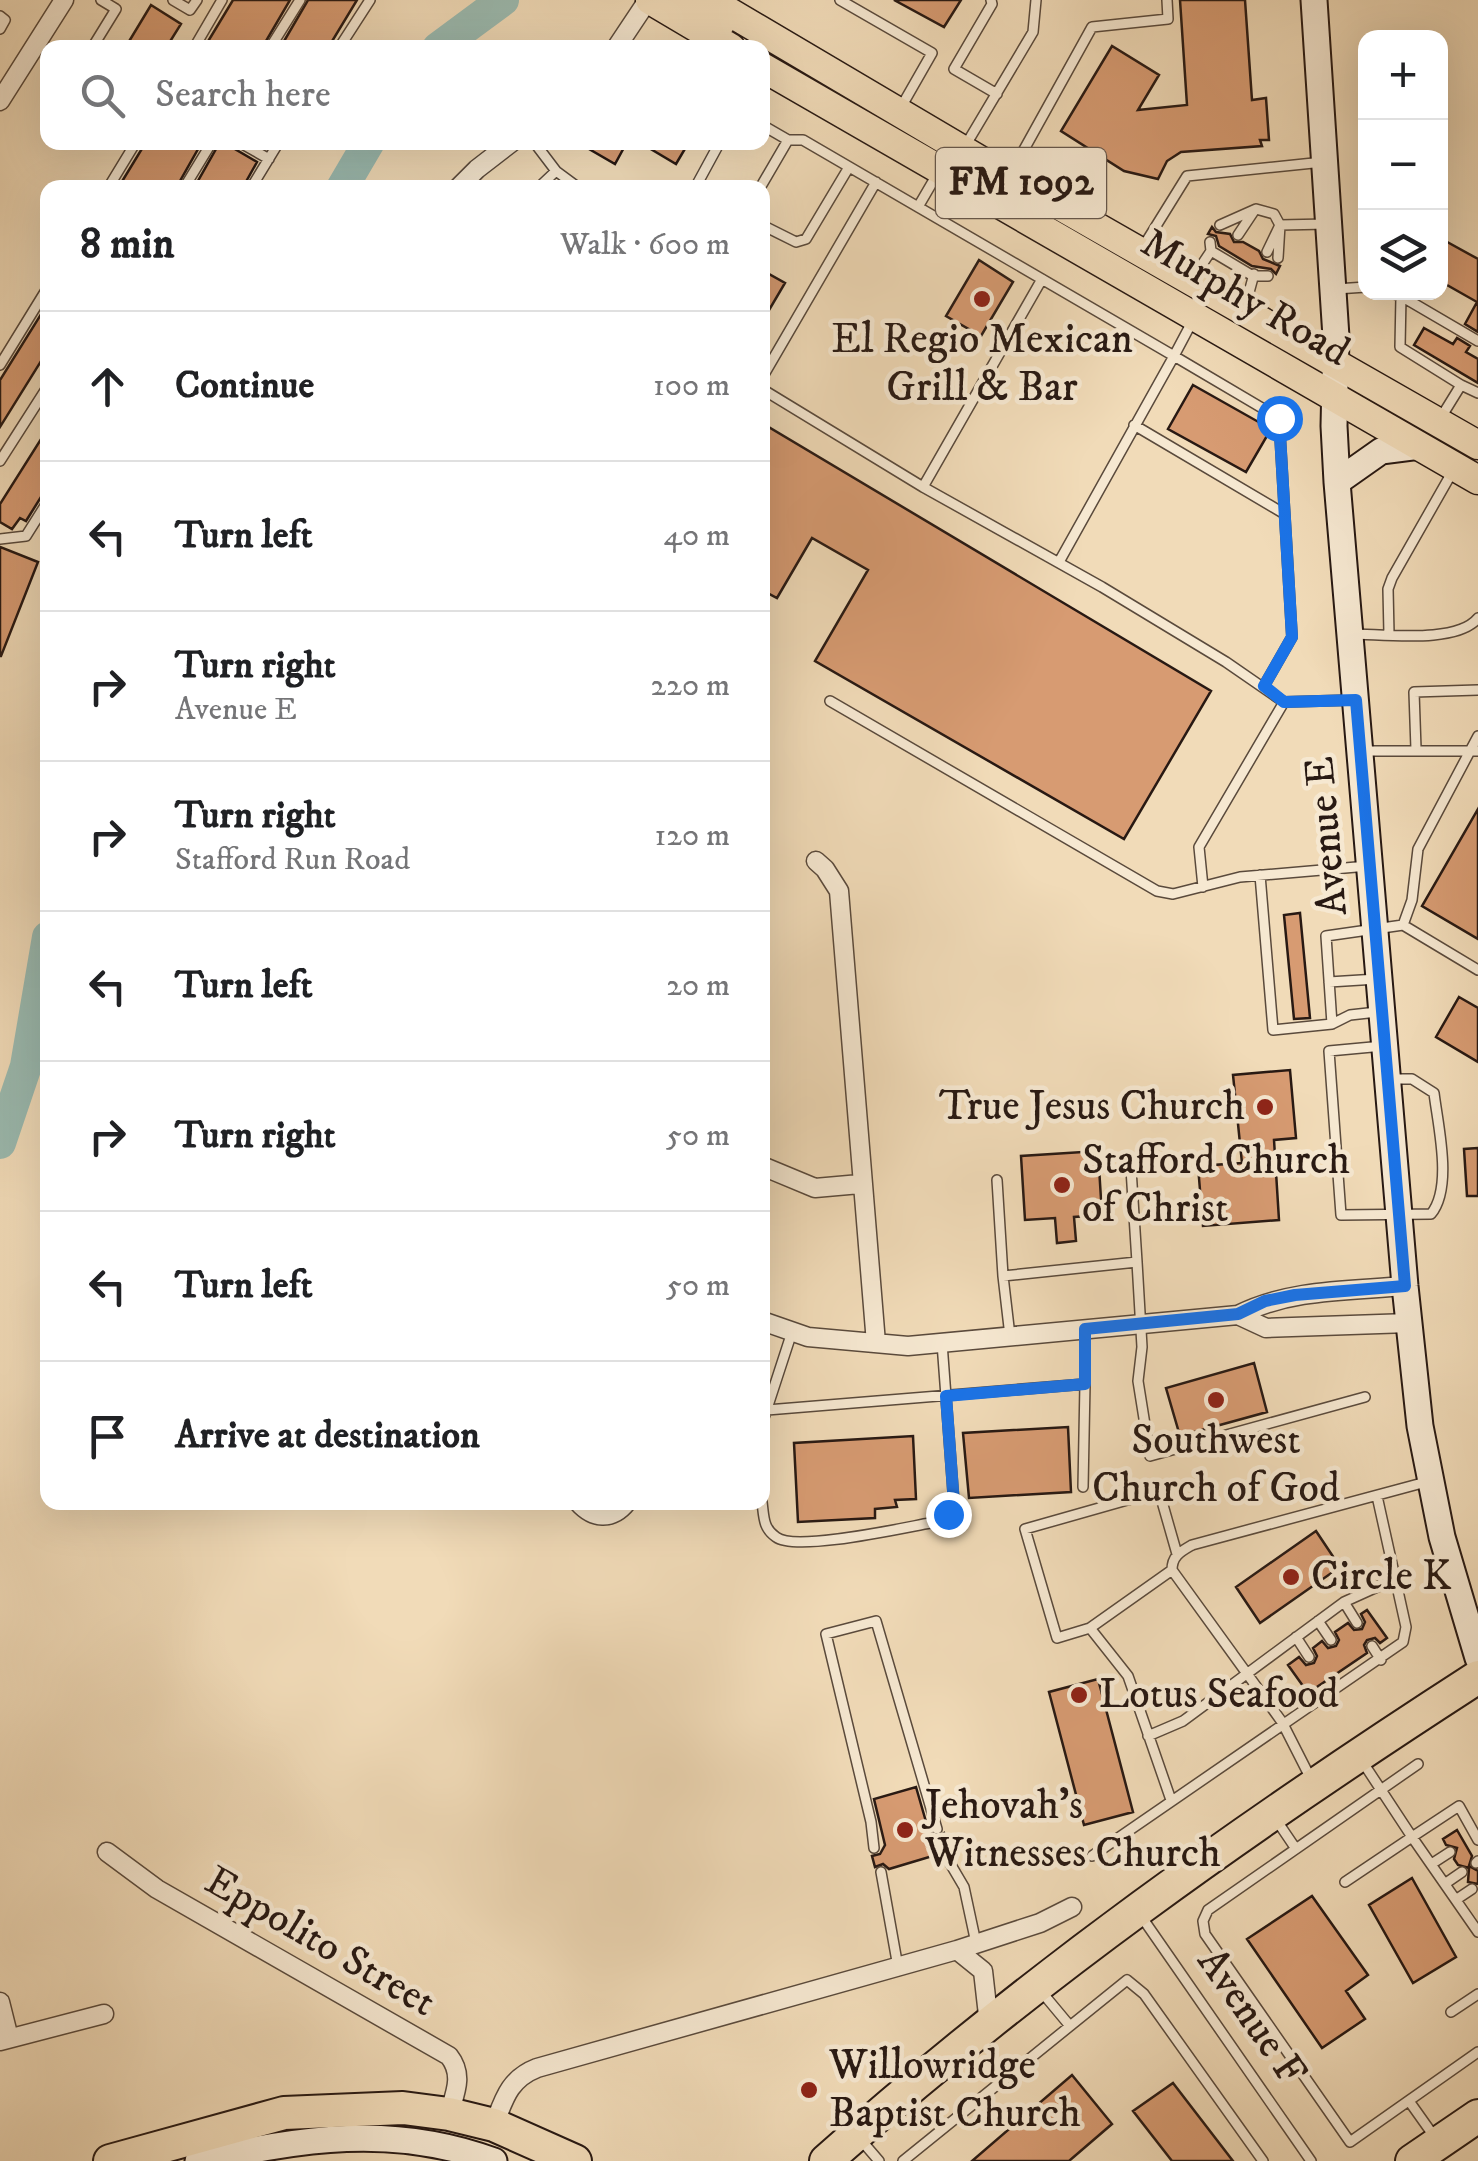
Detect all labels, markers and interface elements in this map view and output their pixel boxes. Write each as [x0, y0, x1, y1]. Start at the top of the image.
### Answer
map controls [1358, 30, 1448, 300]
button: + [1358, 30, 1448, 120]
search box [40, 40, 770, 150]
icon: search [75, 68, 130, 123]
text: Search here [155, 71, 331, 119]
button: − [1358, 120, 1448, 210]
road number: FM 1092 [936, 148, 1106, 218]
button: layers [1358, 210, 1448, 300]
street label: Murphy Road [1131, 217, 1359, 379]
text: 8 min [80, 219, 174, 271]
text: Walk · 600 m [560, 225, 730, 265]
marker: El Regio Mexican Grill & Bar [971, 288, 993, 310]
place label: El Regio Mexican Grill & Bar [831, 314, 1133, 414]
icon: ahead [80, 359, 135, 414]
text: Continue [175, 362, 314, 410]
text: 100 m [653, 366, 730, 406]
route start [1257, 396, 1303, 442]
icon: left [80, 509, 135, 564]
text: Turn left [175, 512, 313, 560]
text: 40 m [663, 516, 730, 556]
text: Turn right [175, 642, 336, 690]
icon: right [80, 659, 135, 714]
text: 220 m [650, 666, 730, 706]
text: Avenue E [175, 690, 297, 730]
street label: Avenue E [1294, 754, 1360, 918]
text: Turn right [175, 792, 336, 840]
icon: right [80, 809, 135, 864]
text: 120 m [654, 816, 730, 856]
text: Stafford Run Road [175, 840, 410, 880]
icon: left [80, 959, 135, 1014]
text: Turn left [175, 962, 313, 1010]
text: 20 m [666, 966, 730, 1006]
place label: True Jesus Church [939, 1081, 1245, 1133]
marker: True Jesus Church [1254, 1096, 1276, 1118]
icon: right [80, 1109, 135, 1164]
text: Turn right [175, 1112, 336, 1160]
text: 50 m [666, 1116, 730, 1156]
place label: Stafford Church of Christ [1082, 1135, 1350, 1235]
marker: Stafford Church of Christ [1051, 1174, 1073, 1196]
icon: left [80, 1259, 135, 1314]
text: Turn left [175, 1262, 313, 1310]
text: 50 m [666, 1266, 730, 1306]
marker: Southwest Church of God [1205, 1389, 1227, 1411]
icon: arrive [80, 1409, 135, 1464]
text: Arrive at destination [175, 1412, 480, 1460]
place label: Southwest Church of God [1092, 1415, 1340, 1515]
route end [926, 1492, 972, 1538]
place label: Circle K [1311, 1551, 1452, 1603]
marker: Circle K [1280, 1566, 1302, 1588]
place label: Lotus Seafood [1099, 1669, 1339, 1721]
marker: Lotus Seafood [1068, 1684, 1090, 1706]
place label: Jehovah's Witnesses Church [921, 1780, 1221, 1880]
marker: Jehovah's Witnesses Church [894, 1819, 916, 1841]
street label: Eppolito Street [195, 1855, 445, 2029]
street label: Avenue F [1185, 1938, 1317, 2096]
place label: Willowridge Baptist Church [828, 2040, 1081, 2140]
marker: Willowridge Baptist Church [798, 2079, 820, 2101]

